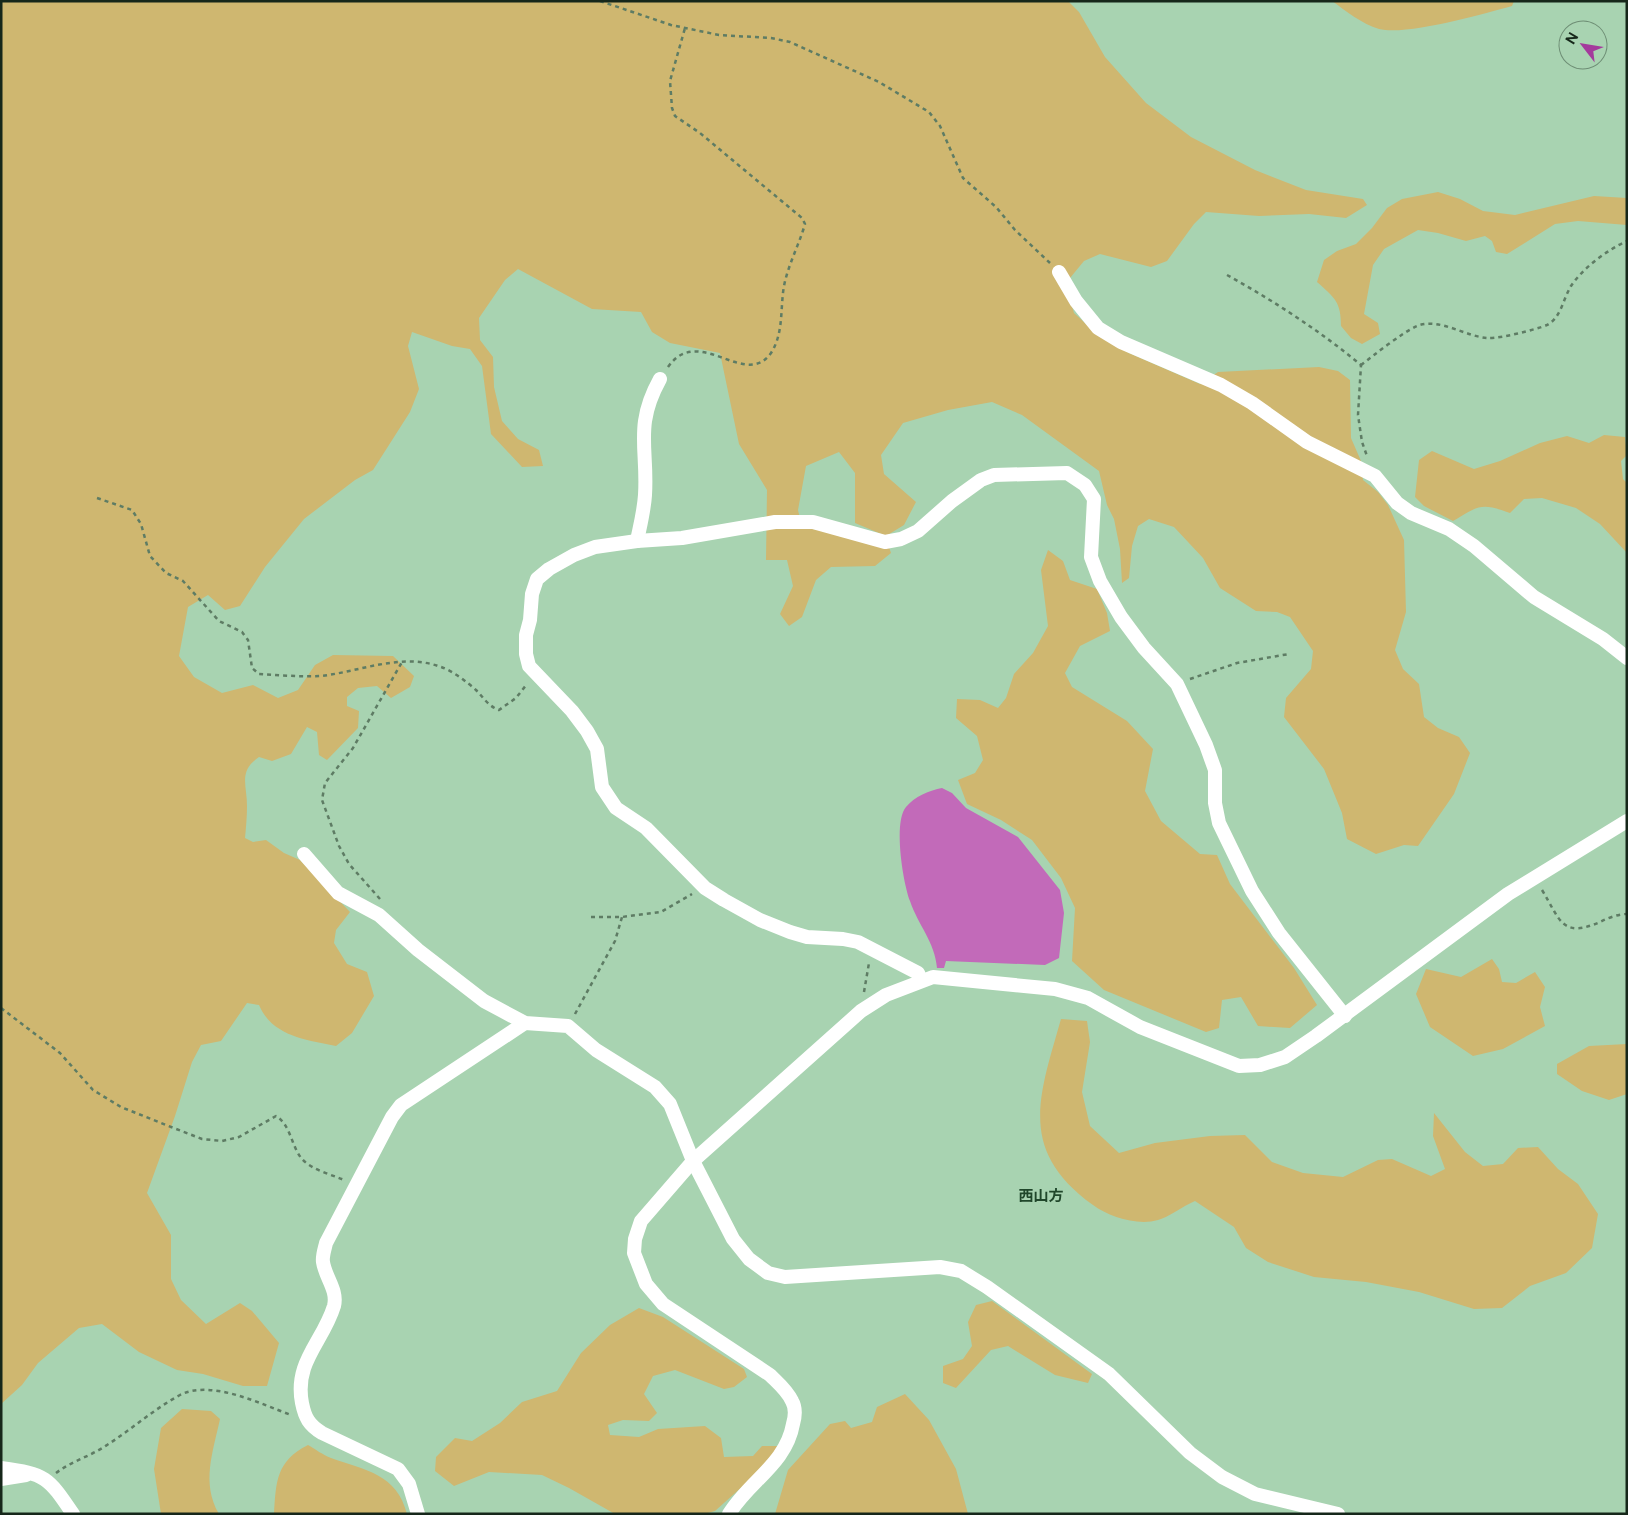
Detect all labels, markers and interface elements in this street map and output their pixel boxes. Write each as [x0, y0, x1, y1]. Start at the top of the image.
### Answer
north arrow [1558, 20, 1608, 70]
text: N [1562, 29, 1582, 47]
district label: 西山方 [1018, 1187, 1064, 1204]

